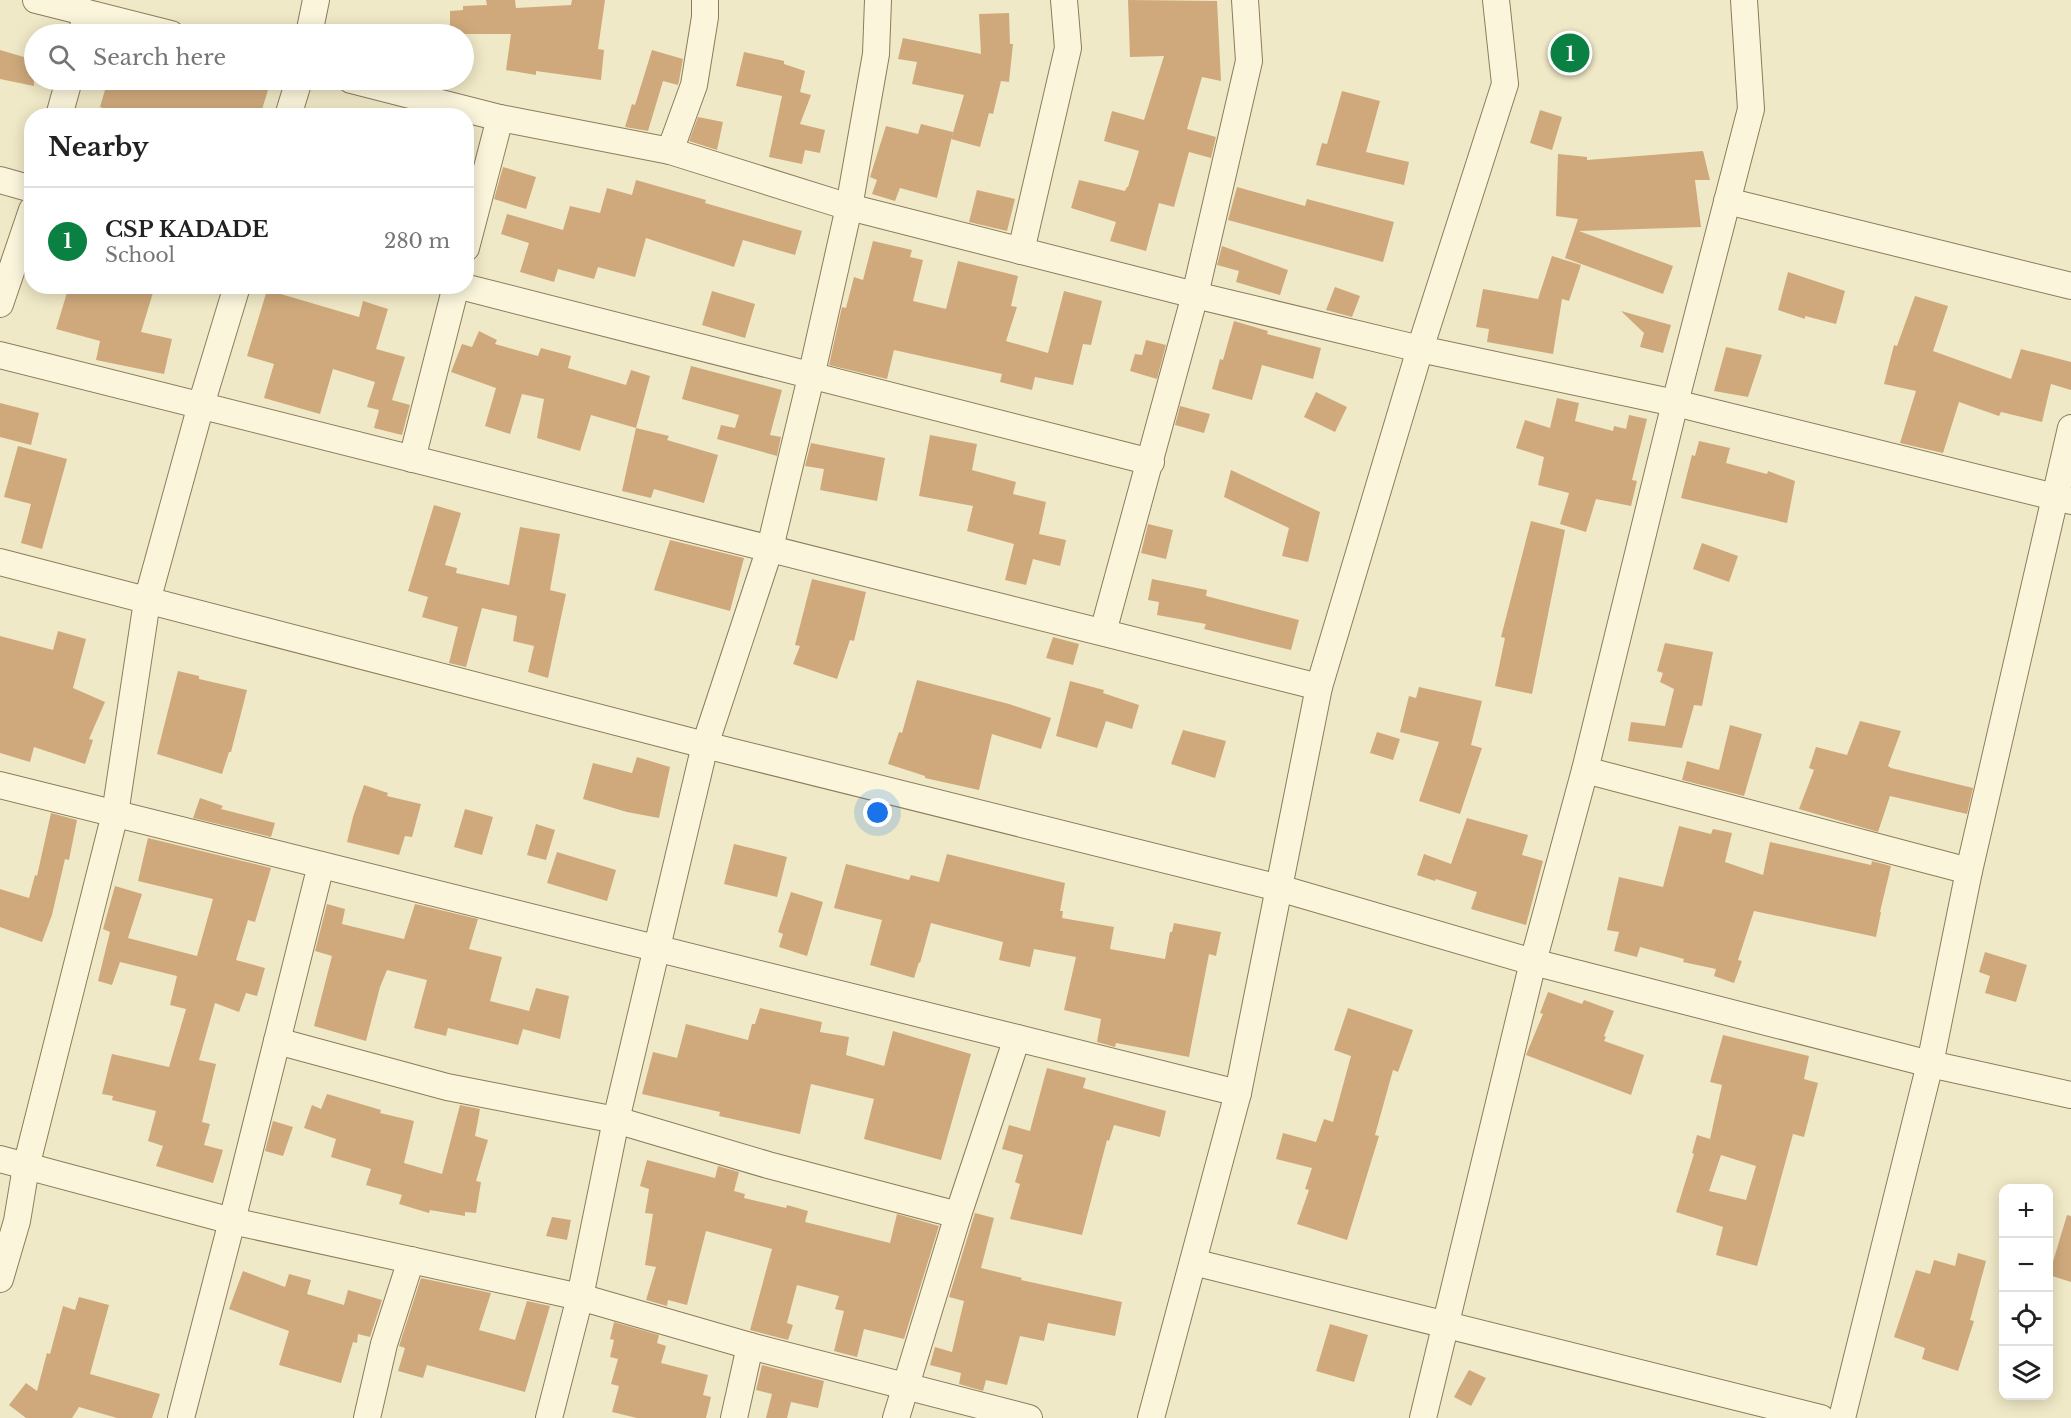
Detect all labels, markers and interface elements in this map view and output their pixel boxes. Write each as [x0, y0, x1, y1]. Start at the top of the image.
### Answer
search box [24, 24, 474, 90]
pin: 1 [1550, 31, 1590, 76]
icon: search [45, 41, 78, 74]
text: Search here [93, 44, 226, 71]
text: Nearby [48, 131, 149, 163]
text: CSP KADADE [105, 216, 269, 243]
text: 1 [63, 229, 72, 253]
text: 280 m [384, 229, 450, 253]
text: School [105, 243, 175, 267]
your location [863, 798, 892, 827]
map controls [1999, 1184, 2053, 1400]
button: + [1999, 1184, 2053, 1238]
button: − [1999, 1238, 2053, 1292]
button: locate [1999, 1292, 2053, 1346]
button: layers [1999, 1346, 2053, 1400]

